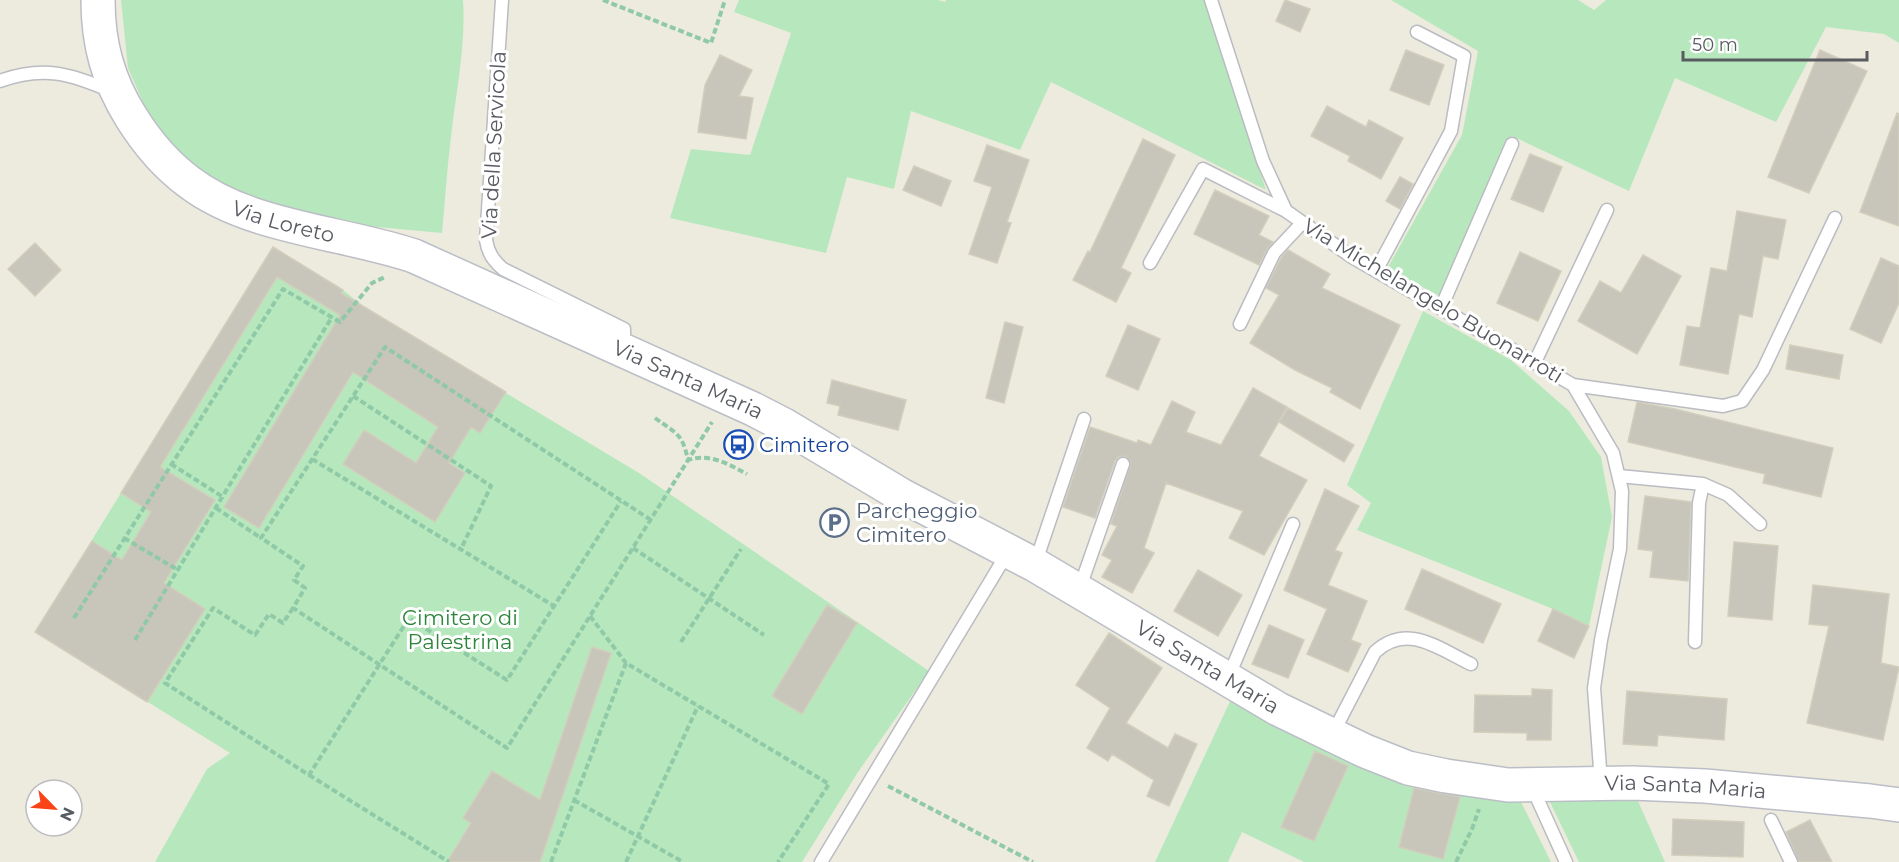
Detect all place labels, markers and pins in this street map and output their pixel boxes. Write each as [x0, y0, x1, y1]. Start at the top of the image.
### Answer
bus stop icon: Cimitero [722, 429, 754, 461]
place label: Cimitero [759, 432, 849, 457]
place label: Parcheggio Cimitero [856, 498, 977, 547]
parking icon: Parcheggio Cimitero [819, 507, 851, 539]

